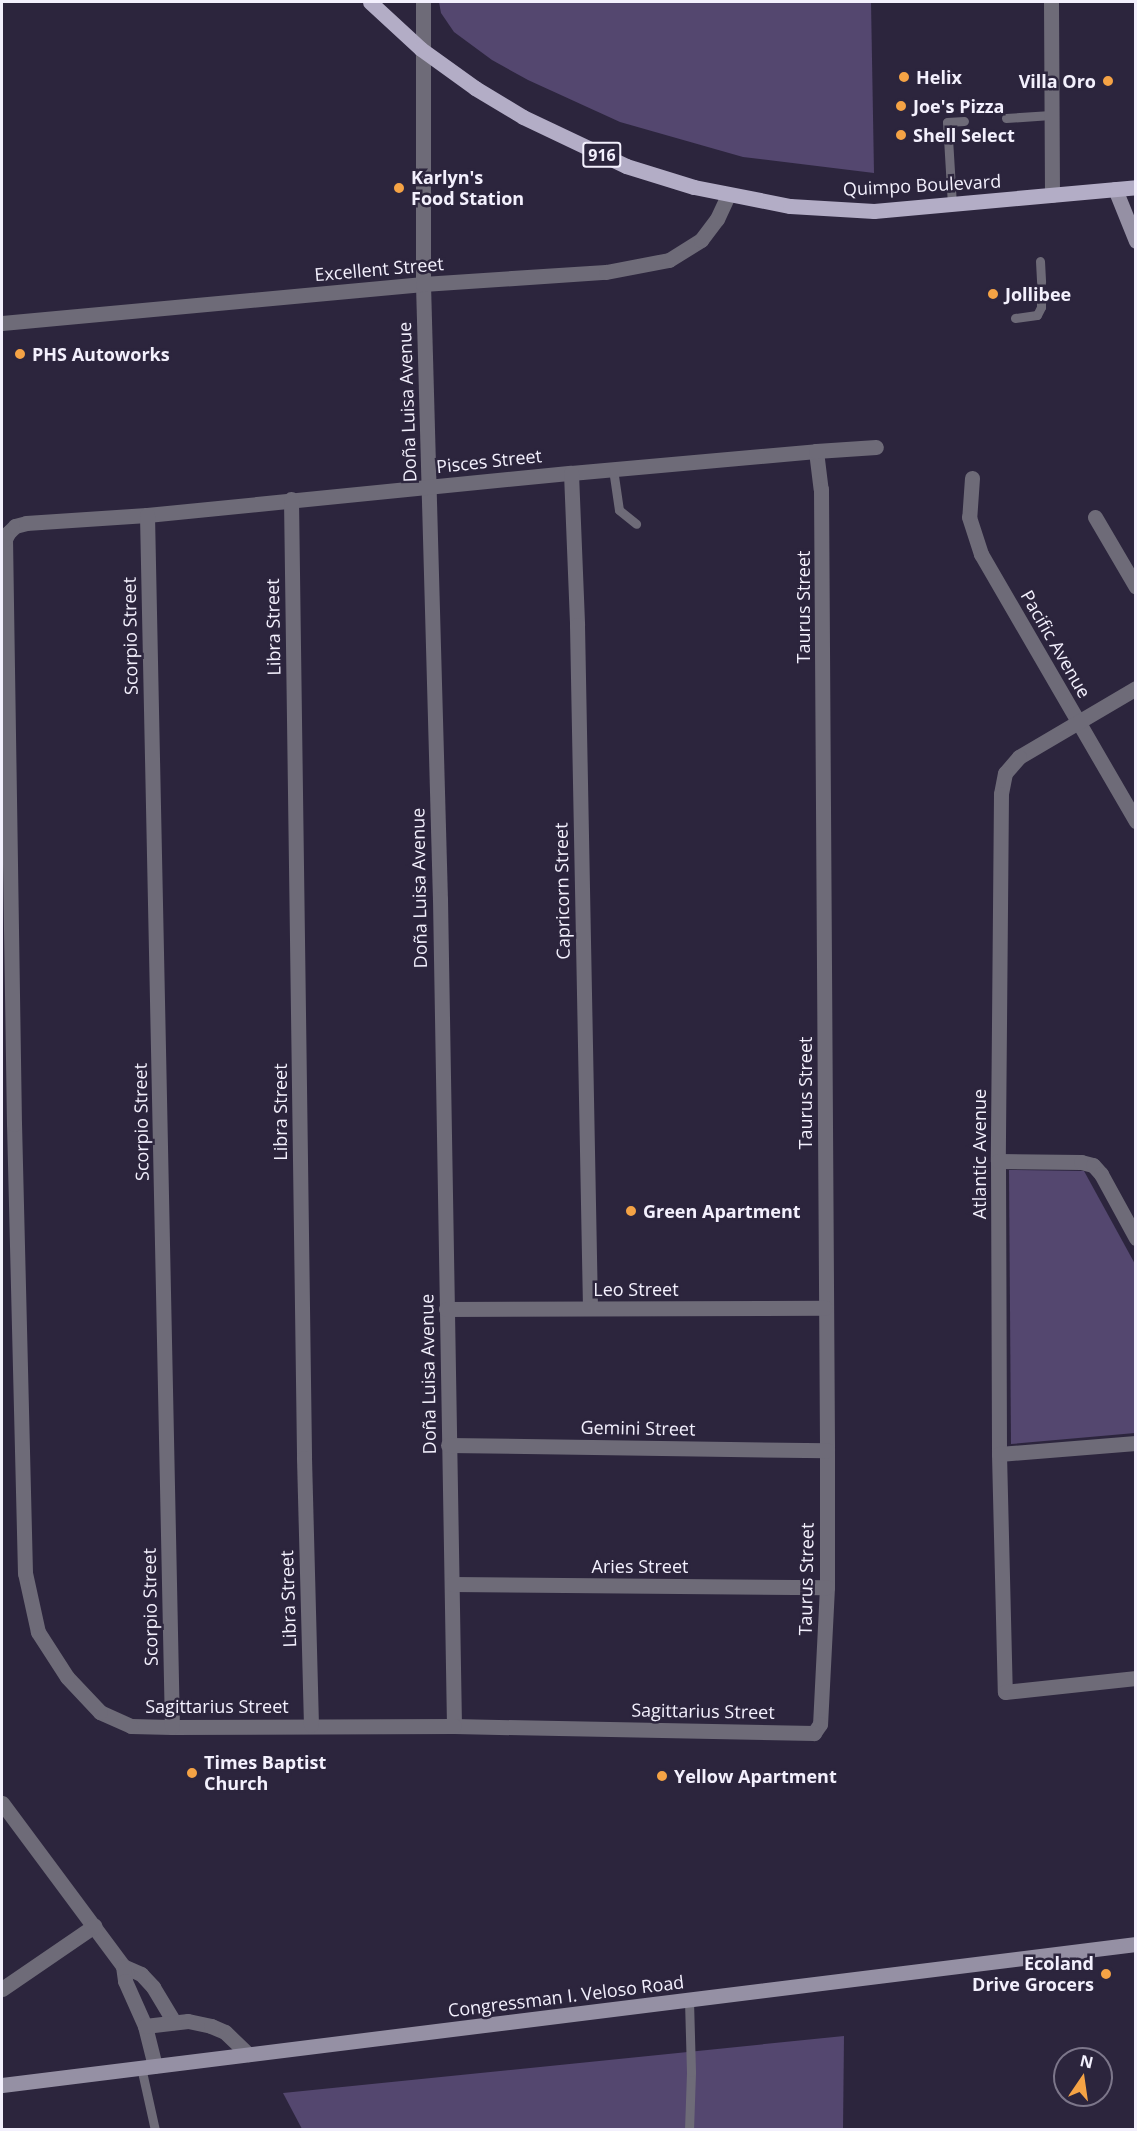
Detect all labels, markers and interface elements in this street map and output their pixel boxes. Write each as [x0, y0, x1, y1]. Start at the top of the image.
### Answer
place label: Helix [916, 66, 962, 88]
marker: Helix [897, 70, 911, 84]
place label: Villa Oro [1019, 70, 1096, 92]
marker: Villa Oro [1101, 74, 1115, 88]
place label: Joe's Pizza [913, 95, 1004, 117]
marker: Joe's Pizza [894, 99, 908, 113]
place label: Shell Select [913, 124, 1015, 146]
marker: Shell Select [894, 128, 908, 142]
road number: 916 [581, 142, 623, 168]
place label: Karlyn's Food Station [411, 167, 524, 210]
street label: Quimpo Boulevard [842, 170, 1002, 200]
marker: Karlyn's Food Station [392, 181, 406, 195]
street label: Excellent Street [313, 253, 445, 285]
place label: Jollibee [1005, 283, 1071, 305]
marker: Jollibee [986, 287, 1000, 301]
street label: Doña Luisa Avenue [393, 321, 421, 483]
place label: PHS Autoworks [32, 343, 170, 365]
marker: PHS Autoworks [13, 347, 27, 361]
street label: Pisces Street [435, 445, 543, 477]
street label: Taurus Street [792, 551, 814, 663]
street label: Scorpio Street [118, 577, 142, 695]
street label: Libra Street [261, 578, 285, 676]
street label: Pacific Avenue [1017, 586, 1095, 702]
street label: Doña Luisa Avenue [407, 808, 431, 968]
street label: Capricorn Street [550, 822, 574, 960]
street label: Taurus Street [794, 1037, 816, 1149]
street label: Scorpio Street [129, 1063, 153, 1181]
street label: Libra Street [269, 1063, 291, 1161]
street label: Atlantic Avenue [968, 1089, 990, 1219]
place label: Green Apartment [643, 1200, 801, 1222]
marker: Green Apartment [624, 1204, 638, 1218]
street label: Leo Street [593, 1278, 679, 1300]
street label: Doña Luisa Avenue [416, 1294, 440, 1454]
street label: Gemini Street [580, 1416, 696, 1440]
street label: Taurus Street [794, 1522, 818, 1636]
street label: Scorpio Street [138, 1548, 162, 1666]
street label: Libra Street [276, 1550, 300, 1648]
street label: Aries Street [592, 1555, 688, 1577]
street label: Sagittarius Street [145, 1695, 289, 1717]
street label: Sagittarius Street [631, 1699, 775, 1723]
place label: Times Baptist Church [204, 1752, 326, 1794]
place label: Yellow Apartment [674, 1765, 837, 1787]
marker: Times Baptist Church [185, 1766, 199, 1780]
marker: Yellow Apartment [655, 1769, 669, 1783]
place label: Ecoland Drive Grocers [972, 1953, 1094, 1996]
marker: Ecoland Drive Grocers [1099, 1967, 1113, 1981]
street label: Congressman I. Veloso Road [447, 1971, 685, 2021]
north arrow [1053, 2047, 1113, 2107]
text: N [1078, 2049, 1095, 2074]

